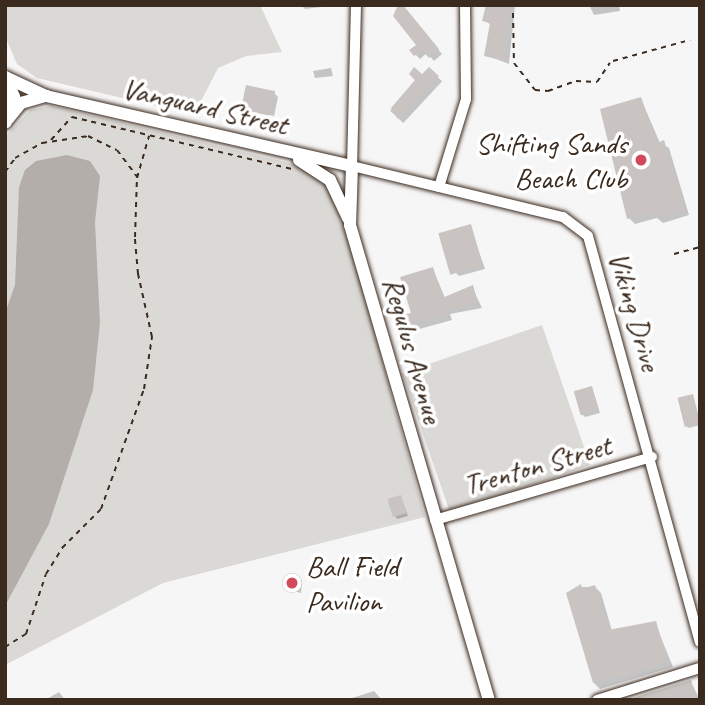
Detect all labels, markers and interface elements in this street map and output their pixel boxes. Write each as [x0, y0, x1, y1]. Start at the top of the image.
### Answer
street label: Vanguard Street [119, 69, 291, 143]
place label: Shifting Sands Beach Club [475, 125, 627, 196]
marker: Shifting Sands Beach Club [633, 152, 649, 168]
street label: Viking Drive [601, 247, 669, 375]
street label: Regulus Avenue [375, 273, 451, 427]
street label: Trenton Street [459, 427, 615, 503]
place label: Ball Field Pavilion [306, 548, 398, 618]
marker: Ball Field Pavilion [284, 575, 300, 591]

